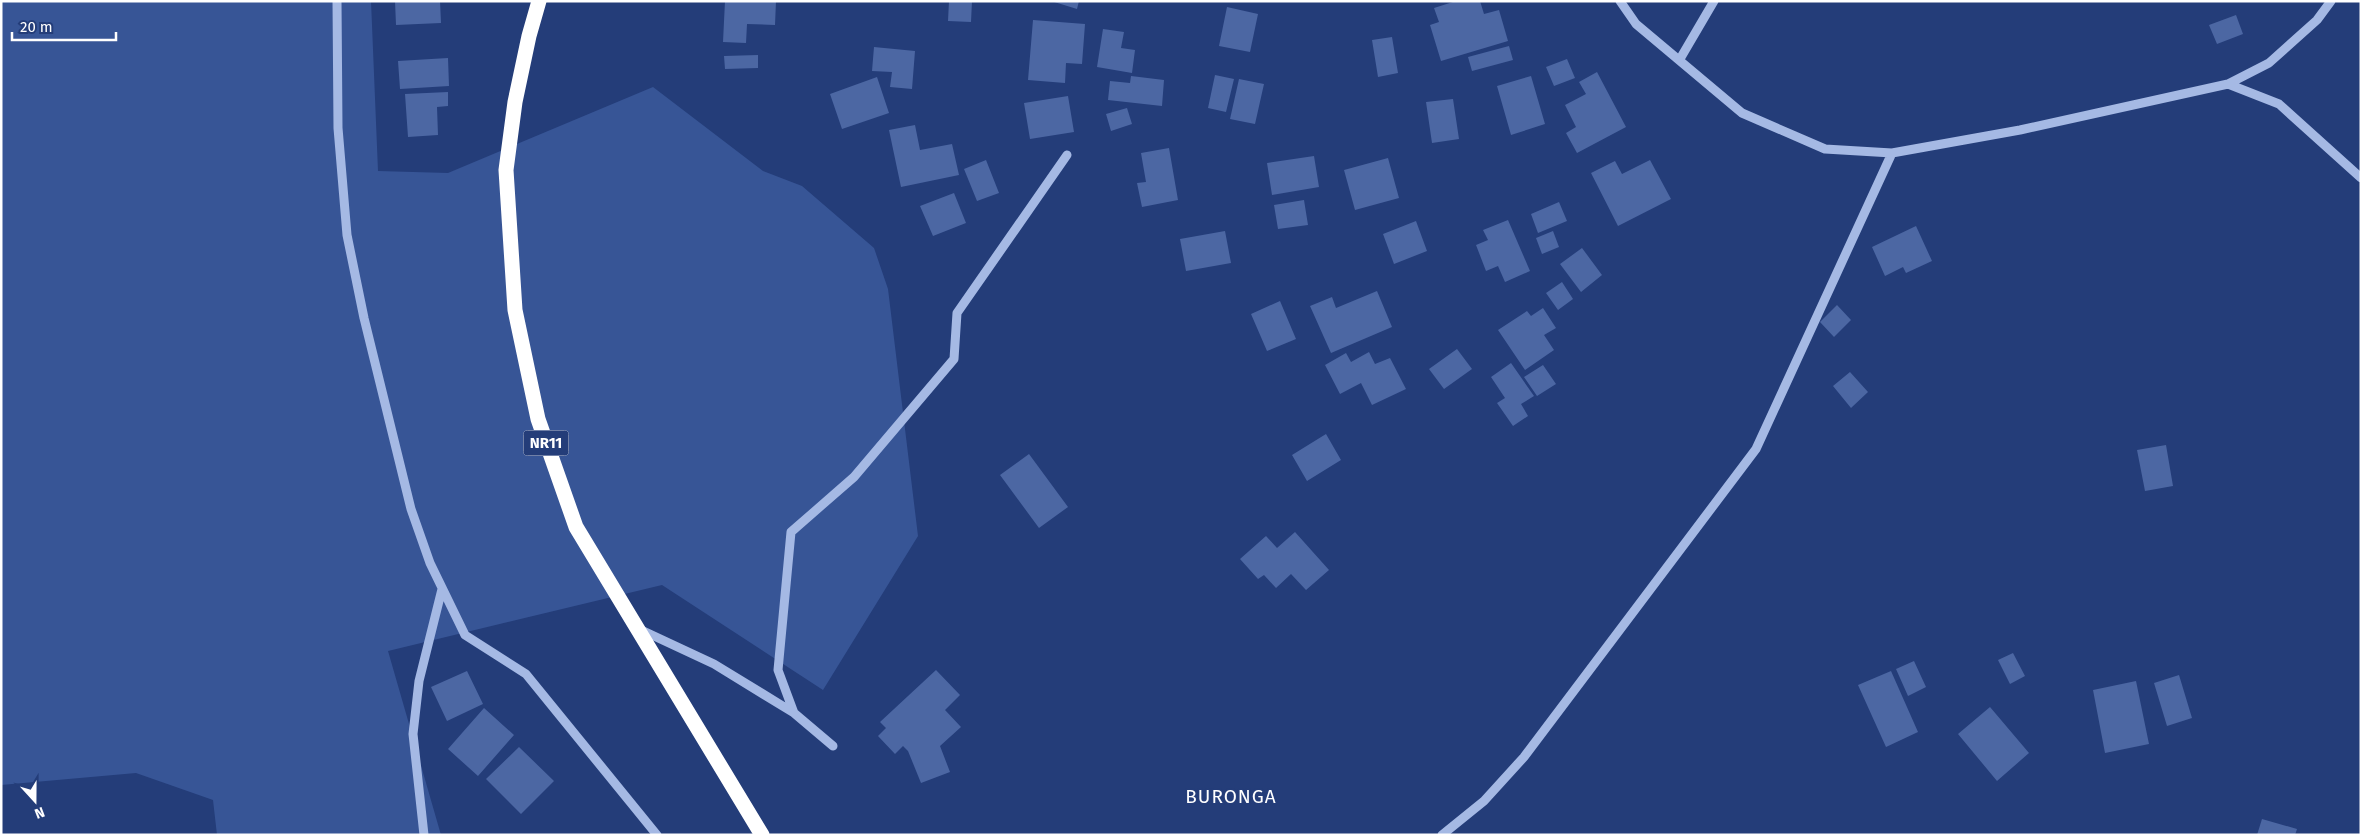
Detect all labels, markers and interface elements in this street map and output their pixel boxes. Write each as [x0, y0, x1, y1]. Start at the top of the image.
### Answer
scale bar [12, 10, 116, 42]
text: 20 m [20, 18, 53, 36]
road number: NR11 [524, 430, 568, 456]
north arrow [10, 776, 60, 826]
district label: BURONGA [1185, 785, 1277, 808]
text: N [32, 803, 47, 822]

